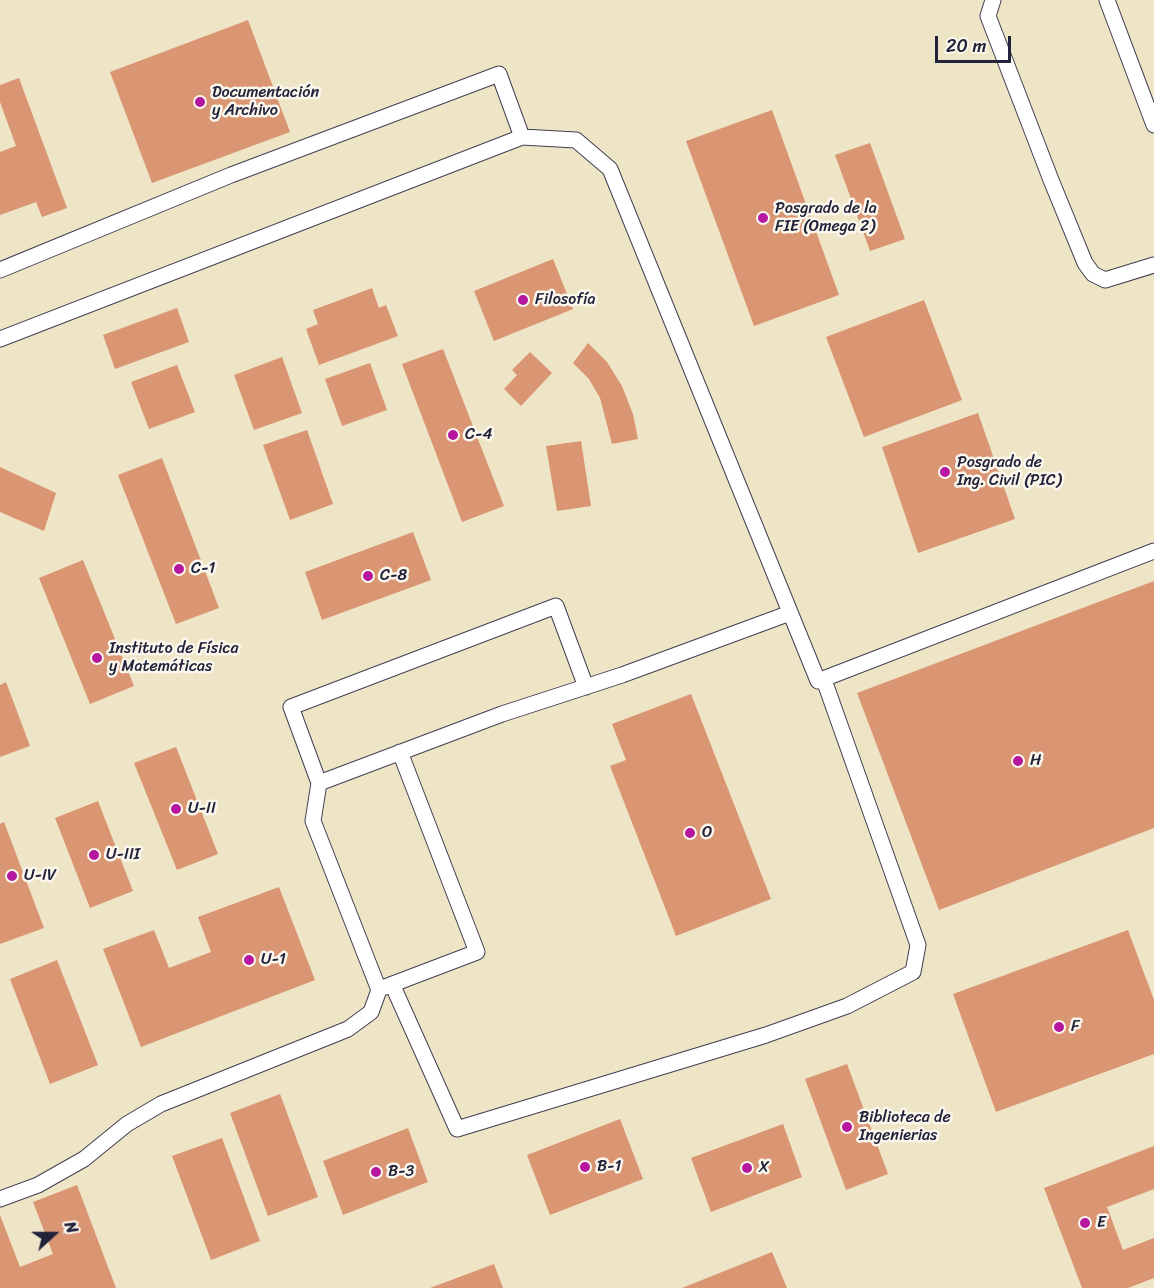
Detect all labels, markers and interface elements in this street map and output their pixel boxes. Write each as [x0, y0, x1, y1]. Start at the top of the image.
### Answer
scale bar [938, 24, 1014, 62]
text: 20 m [946, 30, 986, 62]
place label: Documentación y Archivo [212, 83, 319, 121]
marker: Documentación y Archivo [193, 95, 207, 109]
place label: Posgrado de la FIE (Omega 2) [775, 199, 877, 237]
marker: Posgrado de la FIE (Omega 2) [756, 211, 770, 225]
place label: Filosofía [535, 290, 595, 310]
marker: Filosofía [516, 293, 530, 307]
place label: C-4 [465, 425, 492, 445]
marker: C-4 [446, 428, 460, 442]
place label: Posgrado de Ing. Civil (PIC) [957, 453, 1061, 491]
marker: Posgrado de Ing. Civil (PIC) [938, 465, 952, 479]
place label: C-1 [191, 559, 215, 579]
marker: C-1 [172, 562, 186, 576]
place label: C-8 [380, 566, 407, 586]
marker: C-8 [361, 569, 375, 583]
place label: Instituto de Física y Matemáticas [109, 639, 239, 677]
marker: Instituto de Física y Matemáticas [90, 651, 104, 665]
place label: H [1030, 751, 1041, 771]
marker: H [1011, 754, 1025, 768]
place label: U-II [188, 799, 216, 819]
marker: U-II [169, 802, 183, 816]
place label: O [702, 823, 712, 843]
marker: O [683, 826, 697, 840]
place label: U-III [106, 845, 140, 865]
marker: U-III [87, 848, 101, 862]
place label: U-IV [24, 866, 56, 886]
marker: U-IV [5, 869, 19, 883]
place label: U-1 [261, 950, 286, 970]
marker: U-1 [242, 953, 256, 967]
place label: F [1071, 1017, 1080, 1037]
marker: F [1052, 1020, 1066, 1034]
place label: Biblioteca de Ingenierias [859, 1108, 951, 1146]
marker: Biblioteca de Ingenierias [840, 1120, 854, 1134]
place label: B-1 [597, 1157, 621, 1177]
place label: X [759, 1158, 770, 1178]
marker: B-1 [578, 1160, 592, 1174]
marker: X [740, 1161, 754, 1175]
place label: B-3 [388, 1162, 414, 1182]
marker: B-3 [369, 1165, 383, 1179]
north arrow [24, 1204, 84, 1264]
place label: E [1097, 1213, 1106, 1233]
marker: E [1078, 1216, 1092, 1230]
text: N [56, 1217, 87, 1238]

